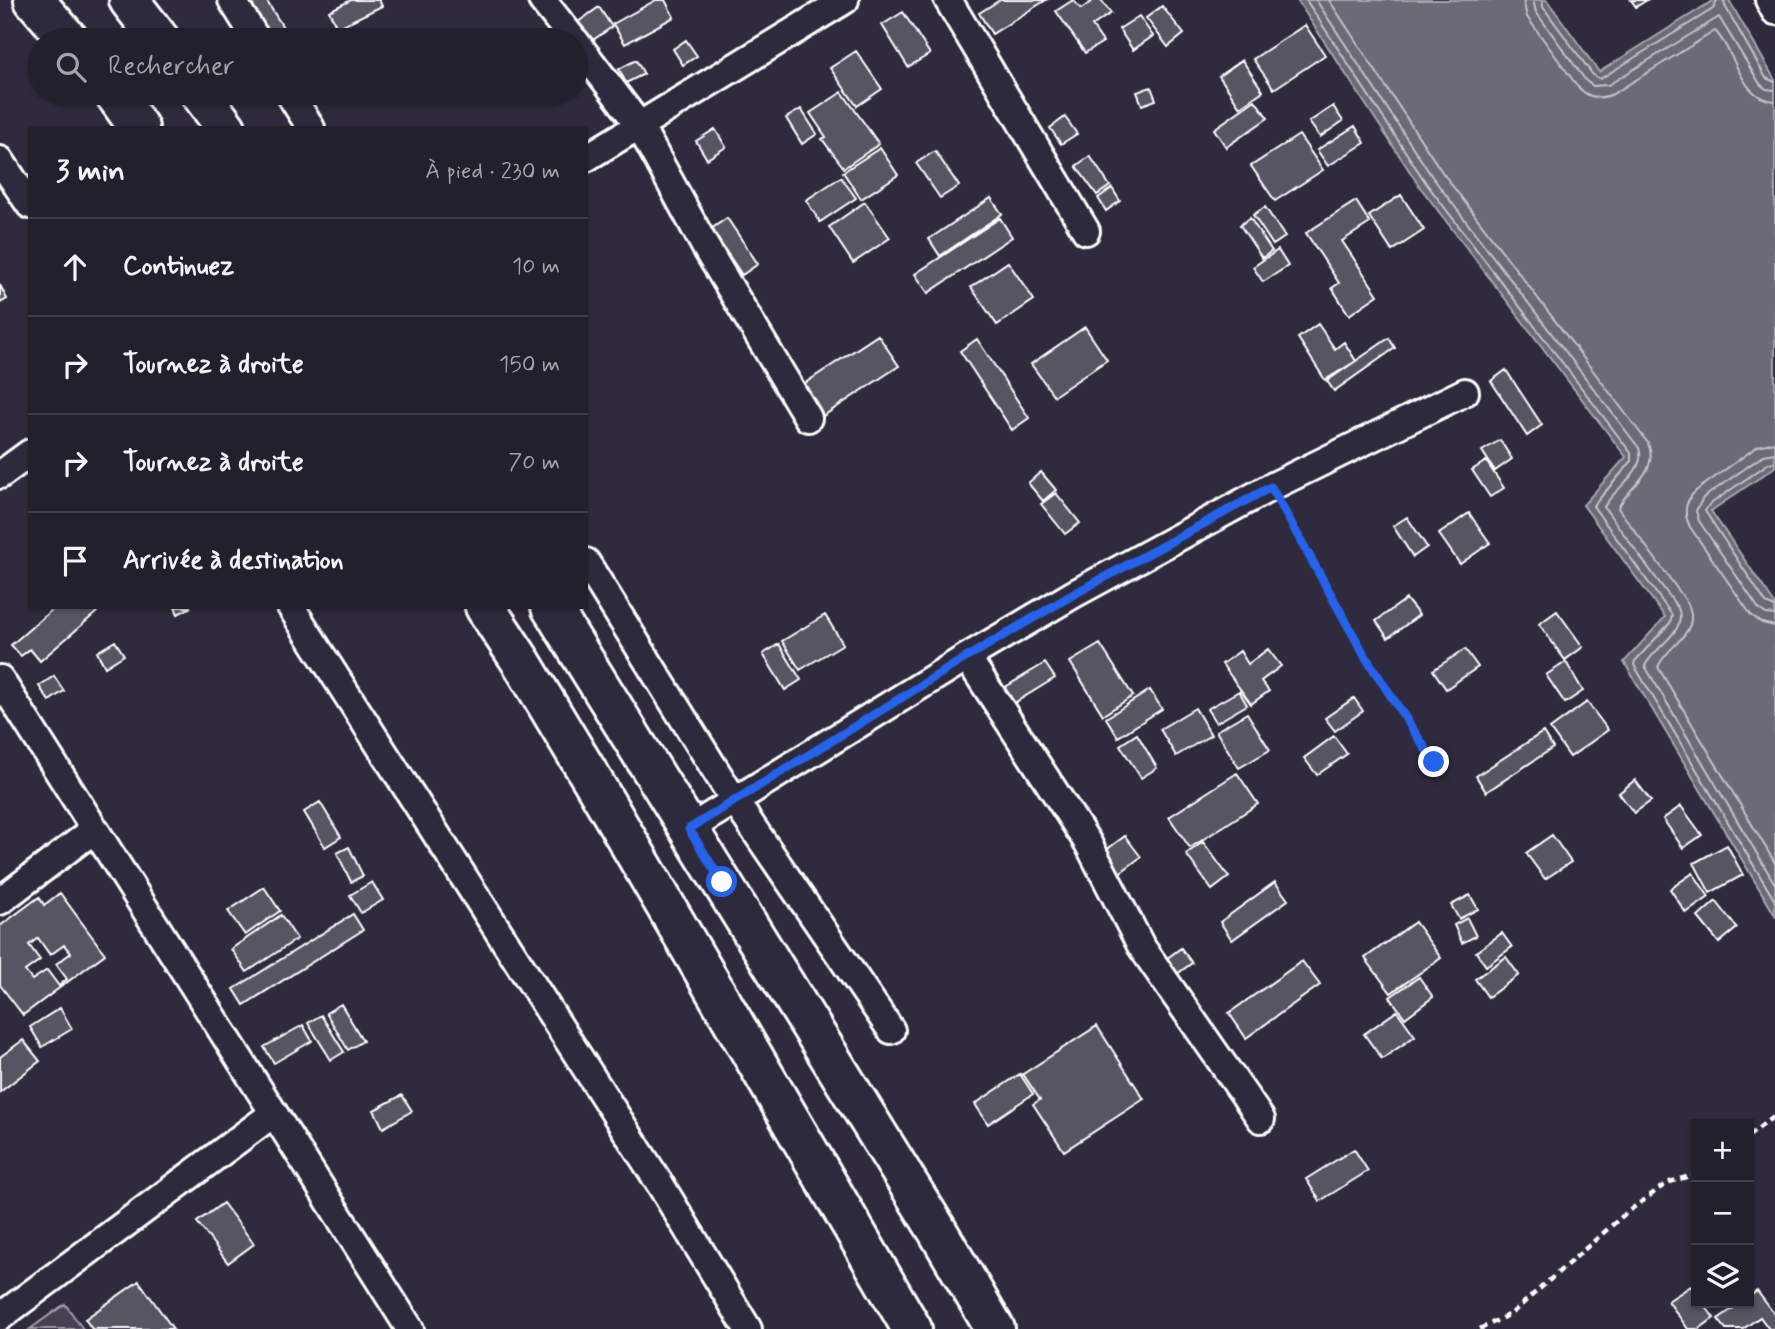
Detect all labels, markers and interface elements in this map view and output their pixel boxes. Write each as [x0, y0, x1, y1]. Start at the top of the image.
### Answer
search box [28, 28, 588, 105]
icon: search [52, 48, 90, 86]
text: Rechercher [108, 50, 234, 84]
text: 3 min [56, 152, 125, 191]
text: À pied · 230 m [425, 157, 560, 187]
icon: ahead [56, 248, 94, 286]
text: Continuez [123, 250, 234, 284]
text: 10 m [512, 252, 560, 282]
icon: right [56, 346, 94, 384]
text: Tournez à droite [123, 348, 304, 382]
text: 150 m [499, 350, 560, 380]
icon: right [56, 444, 94, 482]
text: Tournez à droite [123, 446, 304, 480]
text: 70 m [508, 448, 560, 478]
icon: arrive [56, 542, 94, 580]
text: Arrivée à destination [123, 544, 344, 578]
route end [1418, 746, 1449, 777]
route start [706, 866, 737, 897]
map controls [1691, 1119, 1754, 1308]
button: + [1691, 1119, 1754, 1182]
button: − [1691, 1182, 1754, 1245]
button: layers [1691, 1245, 1754, 1308]

